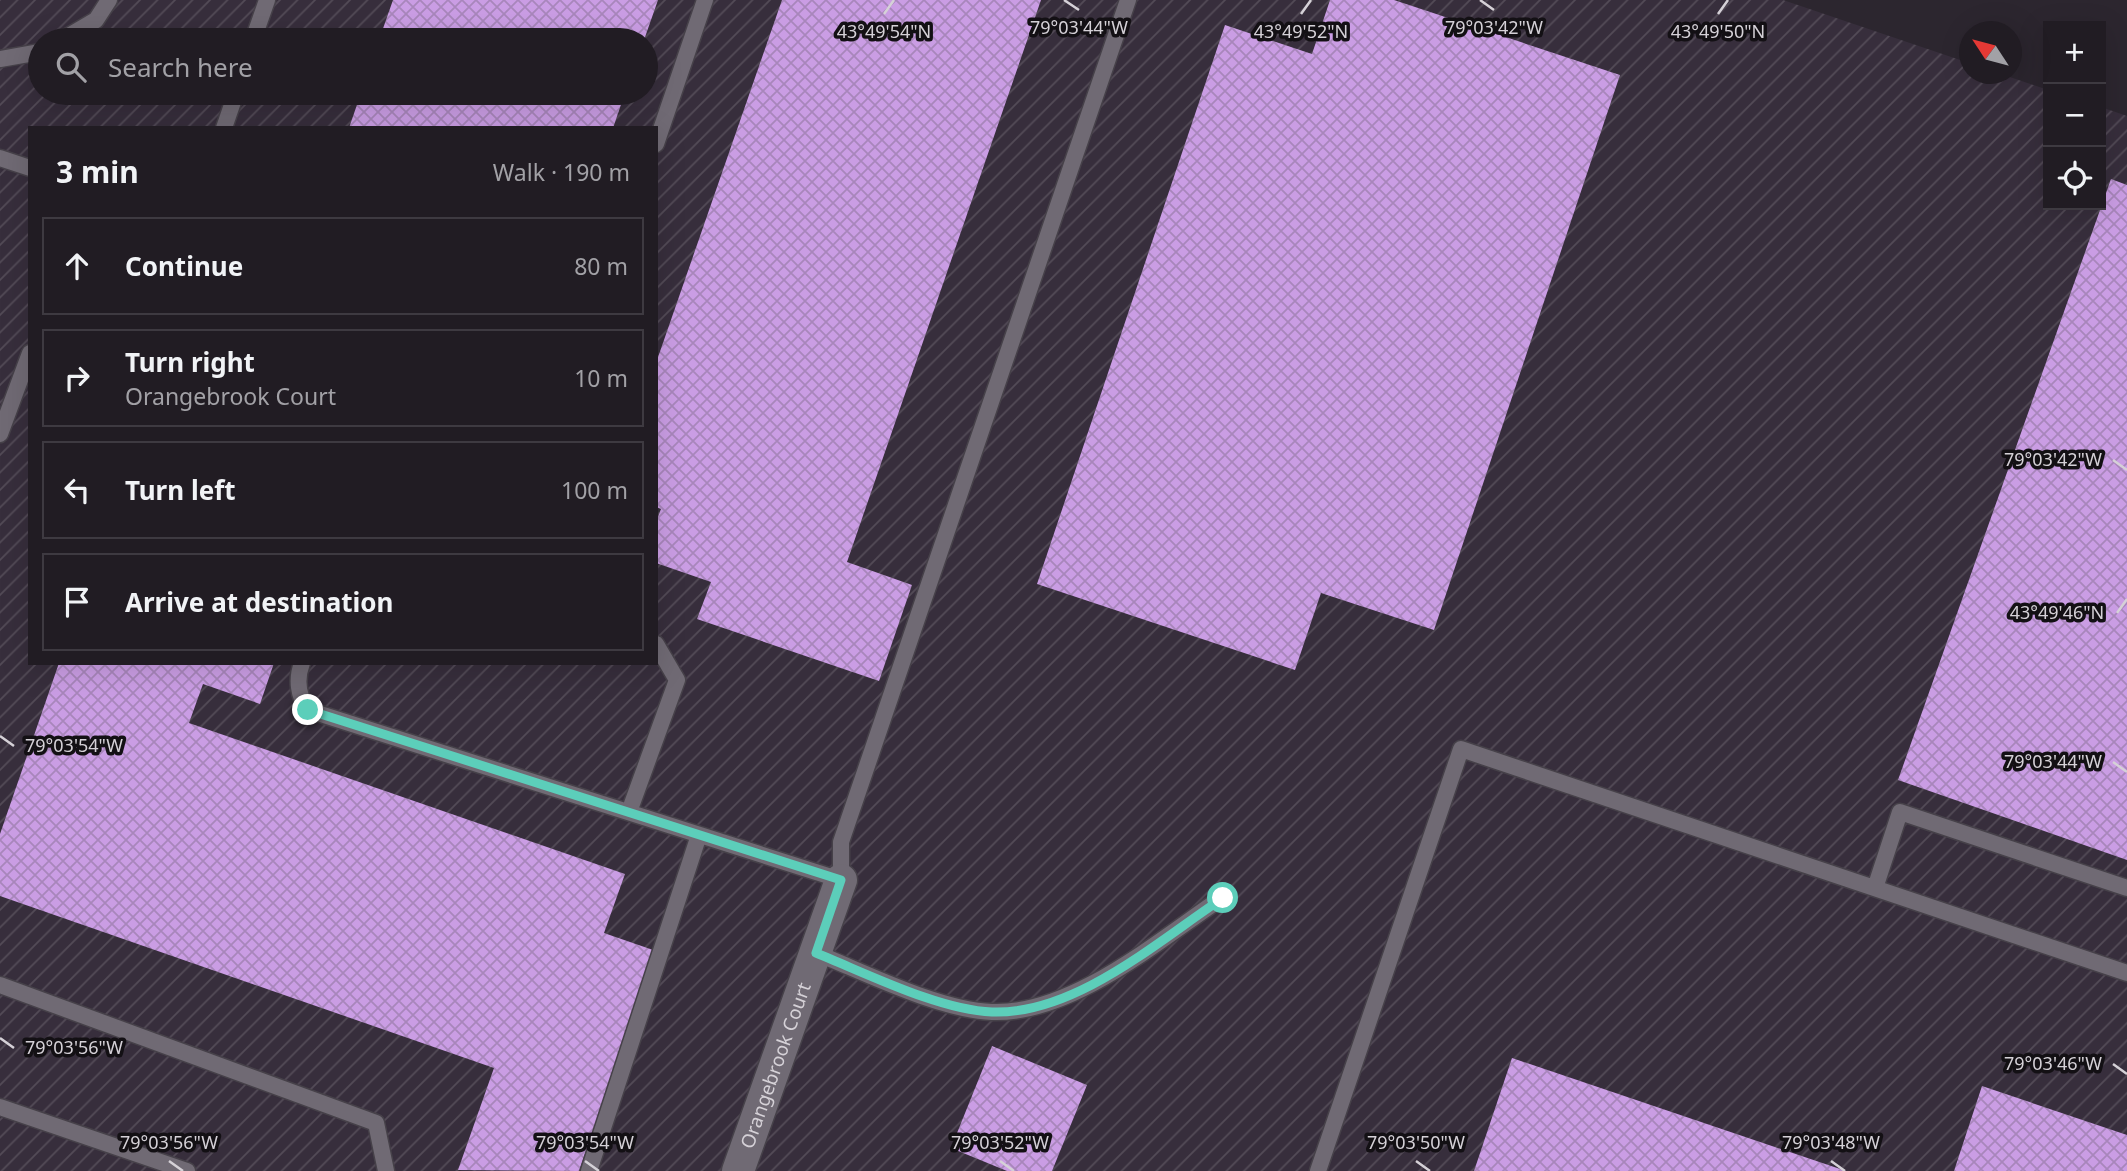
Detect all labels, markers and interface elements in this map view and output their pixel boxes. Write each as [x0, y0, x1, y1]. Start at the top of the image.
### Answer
text: 79°03'44"W [1030, 15, 1128, 39]
text: 79°03'42"W [1445, 15, 1543, 39]
text: 43°49'54"N [837, 19, 931, 43]
text: 43°49'52"N [1254, 19, 1348, 43]
text: 43°49'50"N [1671, 19, 1765, 43]
north arrow [1959, 21, 2022, 84]
map controls [2043, 21, 2106, 210]
button: + [2043, 21, 2106, 84]
search box [28, 28, 658, 105]
icon: search [52, 48, 90, 86]
text: Search here [108, 49, 253, 85]
button: − [2043, 84, 2106, 147]
button: locate [2043, 147, 2106, 210]
text: 3 min [56, 151, 139, 192]
text: Walk · 190 m [493, 156, 630, 188]
icon: ahead [58, 247, 96, 285]
text: Continue [125, 248, 243, 284]
text: 80 m [574, 250, 628, 282]
text: Turn right [125, 344, 255, 380]
icon: right [58, 359, 96, 397]
text: 10 m [574, 362, 628, 394]
text: Orangebrook Court [125, 380, 336, 412]
text: 79°03'42"W [2004, 447, 2102, 471]
icon: left [58, 471, 96, 509]
text: Turn left [125, 472, 236, 508]
text: 100 m [561, 474, 628, 506]
icon: arrive [58, 583, 96, 621]
text: Arrive at destination [125, 584, 394, 620]
text: 43°49'46"N [2010, 600, 2104, 624]
route end [292, 694, 323, 725]
text: 79°03'54"W [25, 733, 123, 757]
text: 79°03'44"W [2004, 749, 2102, 773]
route start [1207, 882, 1238, 913]
street label: Orangebrook Court [734, 979, 817, 1152]
text: 79°03'56"W [25, 1035, 123, 1059]
text: 79°03'46"W [2004, 1051, 2102, 1075]
text: 79°03'56"W [120, 1130, 218, 1154]
text: 79°03'54"W [536, 1130, 634, 1154]
text: 79°03'52"W [951, 1130, 1049, 1154]
text: 79°03'50"W [1367, 1130, 1465, 1154]
text: 79°03'48"W [1782, 1130, 1880, 1154]

